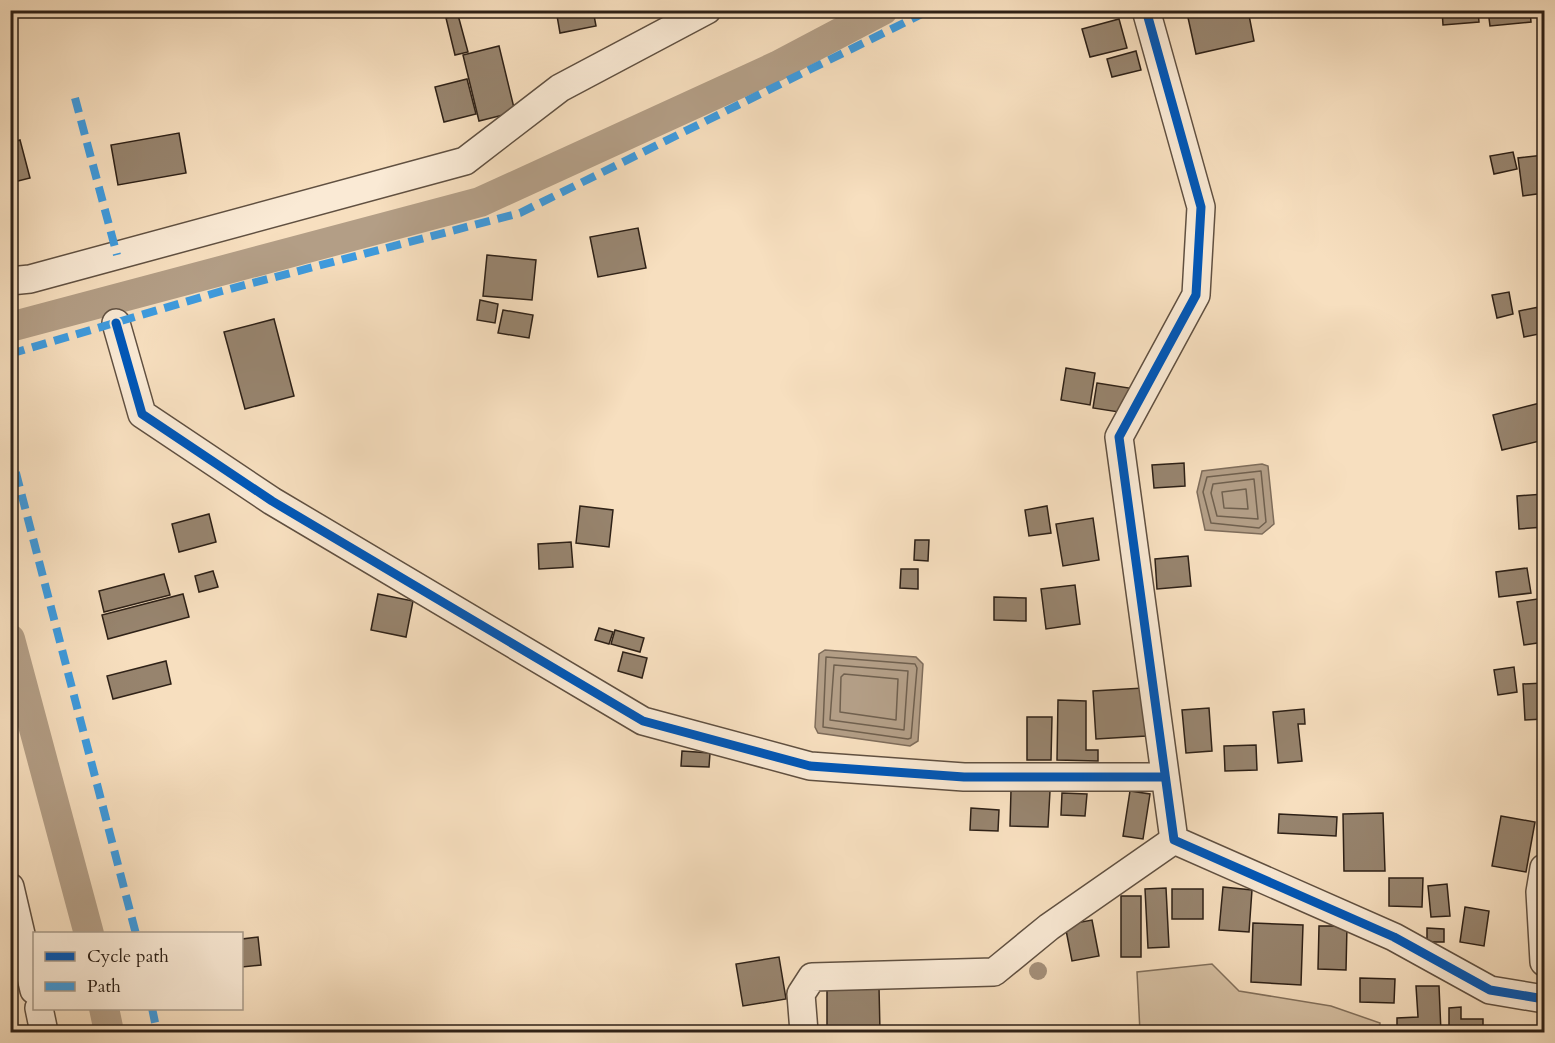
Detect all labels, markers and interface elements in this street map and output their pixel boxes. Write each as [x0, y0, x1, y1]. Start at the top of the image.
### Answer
legend [33, 932, 243, 1010]
text: Cycle path [87, 944, 169, 969]
text: Path [87, 974, 121, 999]

